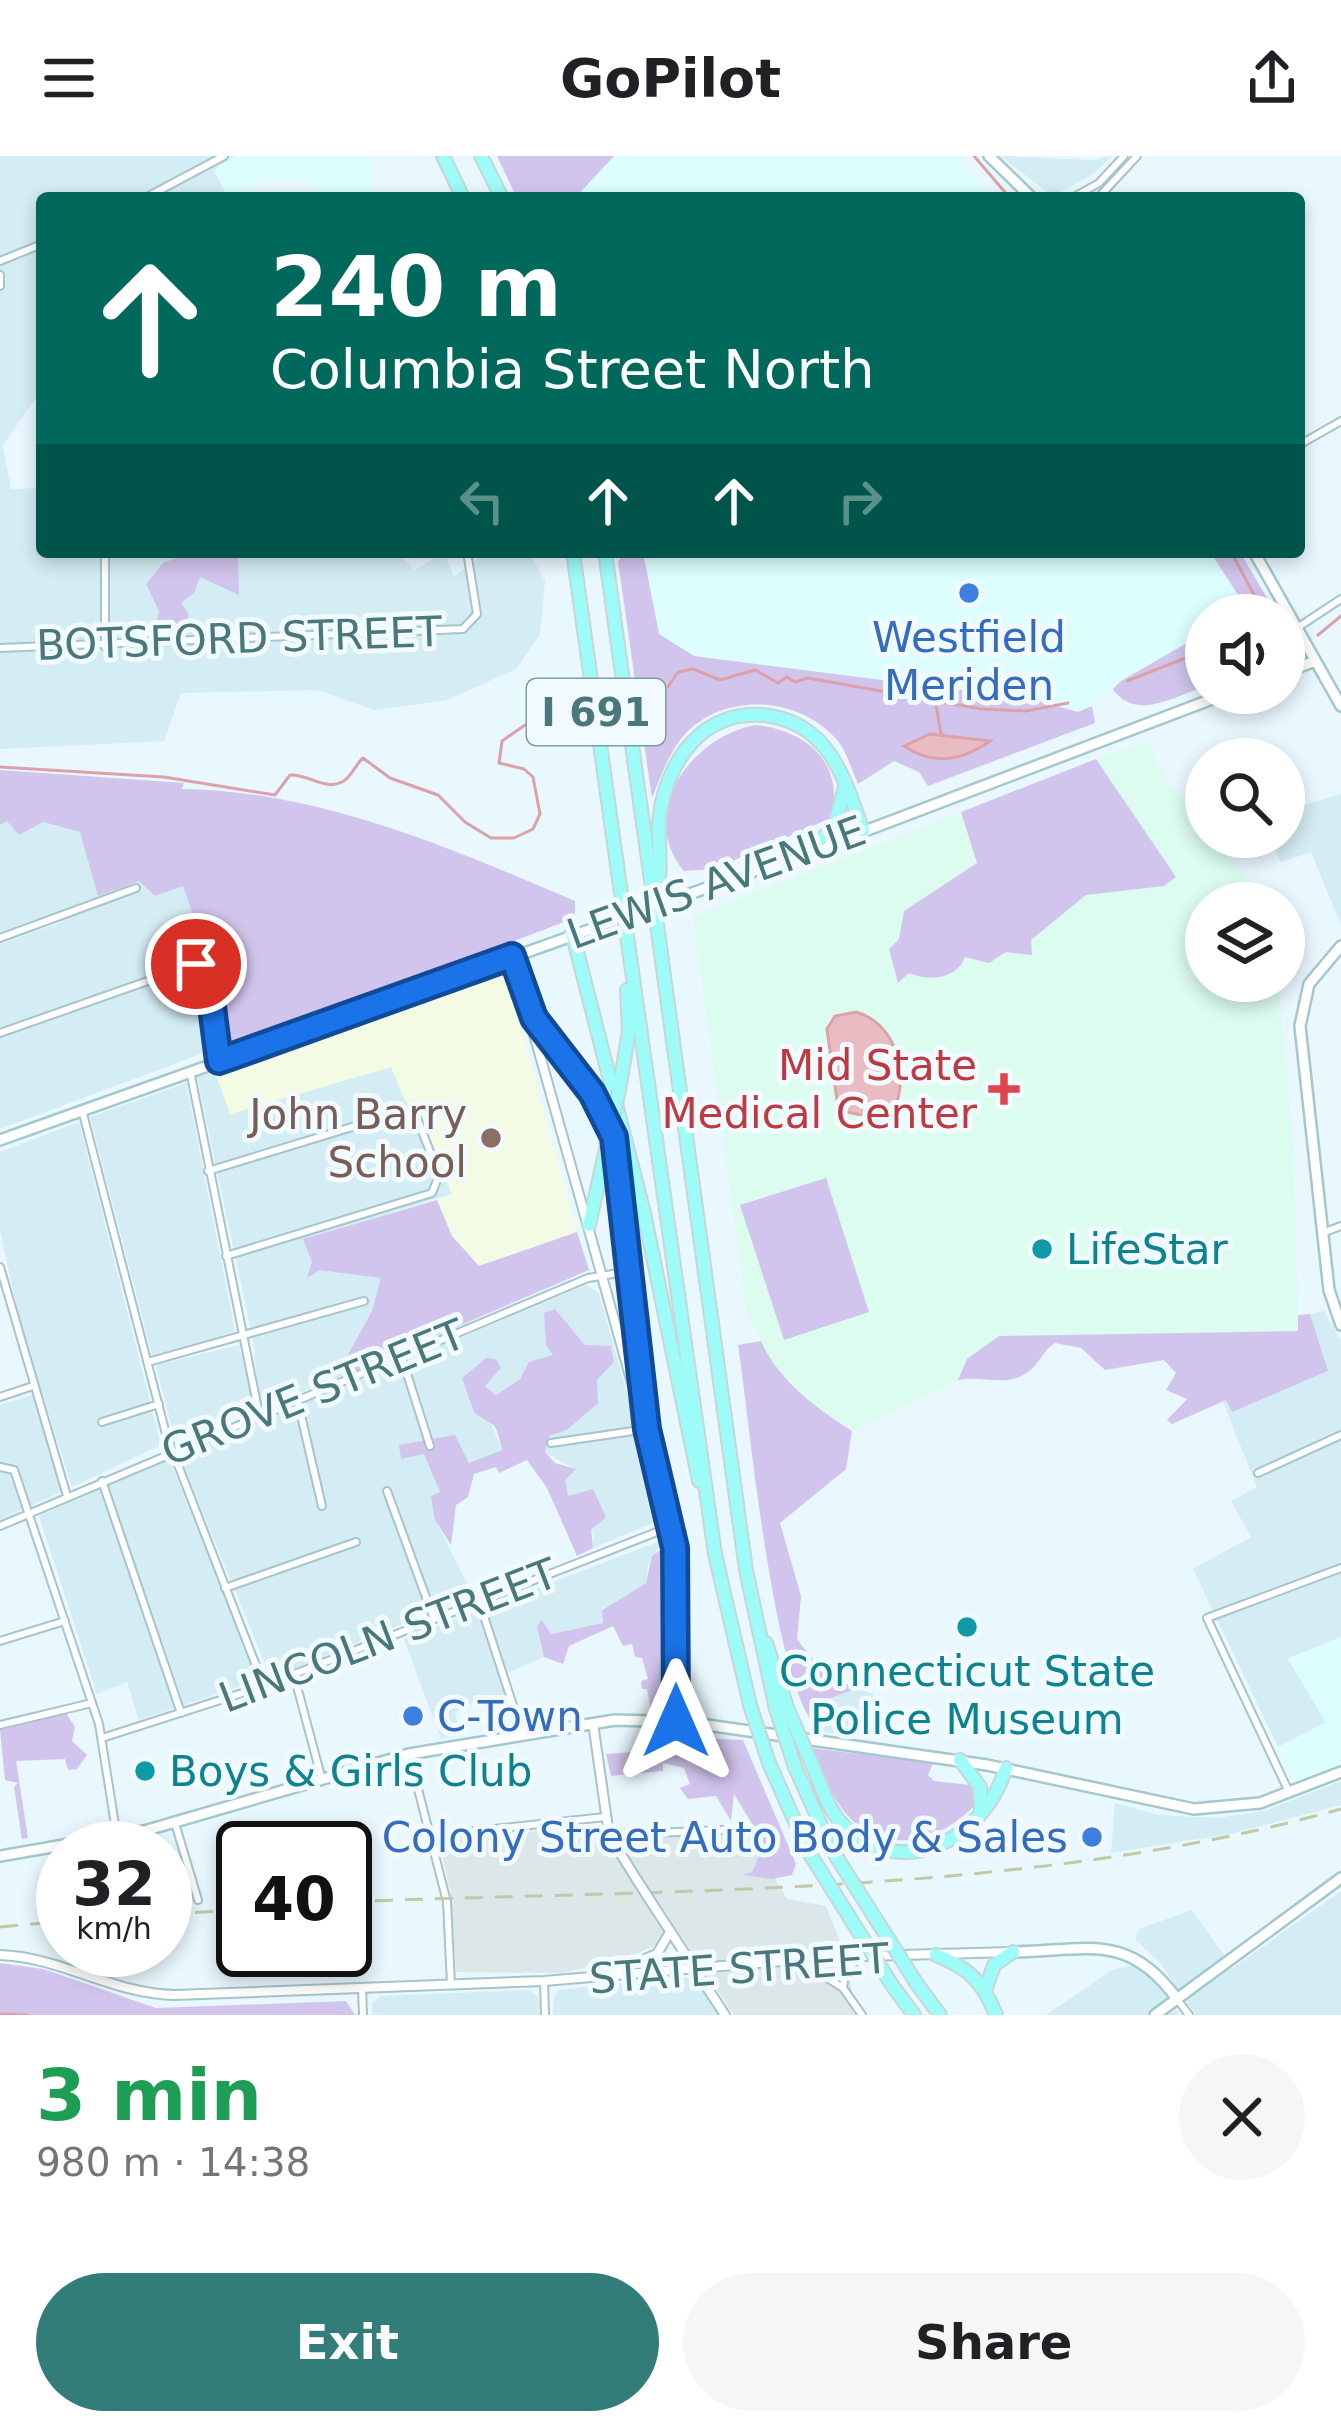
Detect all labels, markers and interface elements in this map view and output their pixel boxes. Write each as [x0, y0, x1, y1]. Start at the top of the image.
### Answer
icon: menu [36, 45, 102, 111]
icon: share [1239, 45, 1305, 111]
text: GoPilot [560, 47, 781, 110]
text: 240 m [270, 238, 562, 336]
icon: ahead [72, 240, 228, 396]
text: Columbia Street North [270, 338, 874, 401]
icon: left [449, 468, 515, 534]
icon: ahead [575, 468, 641, 534]
icon: ahead [701, 468, 767, 534]
icon: right [827, 468, 893, 534]
marker: Westfield Meriden [956, 580, 982, 606]
map controls [1185, 594, 1305, 1002]
button: sound [1185, 594, 1305, 714]
street label: BOTSFORD STREET [35, 607, 443, 670]
place label: Westfield Meriden [872, 613, 1066, 710]
road number: I 691 [527, 679, 665, 745]
button: search [1185, 738, 1305, 858]
street label: LEWIS AVENUE [560, 806, 872, 959]
button: layers [1185, 882, 1305, 1002]
pin [145, 913, 247, 1015]
icon: arrive [163, 931, 229, 997]
place label: Mid State Medical Center [661, 1041, 978, 1138]
marker: Mid State Medical Center [988, 1073, 1020, 1105]
place label: John Barry School [246, 1090, 467, 1187]
marker: John Barry School [478, 1125, 504, 1151]
place label: LifeStar [1066, 1225, 1229, 1274]
marker: LifeStar [1029, 1236, 1055, 1262]
street label: GROVE STREET [154, 1309, 472, 1476]
street label: LINCOLN STREET [212, 1548, 564, 1722]
marker: Connecticut State Police Museum [954, 1614, 980, 1640]
place label: Connecticut State Police Museum [779, 1647, 1155, 1744]
position arrow [613, 1658, 739, 1784]
place label: C-Town [437, 1692, 583, 1741]
marker: C-Town [400, 1703, 426, 1729]
place label: Boys & Girls Club [169, 1747, 532, 1796]
marker: Boys & Girls Club [132, 1758, 158, 1784]
place label: Colony Street Auto Body & Sales [382, 1813, 1068, 1862]
speed limit sign: 40 [216, 1821, 372, 1977]
marker: Colony Street Auto Body & Sales [1079, 1824, 1105, 1850]
text: 32 [72, 1849, 156, 1919]
text: km/h [76, 1911, 152, 1946]
street label: STATE STREET [588, 1934, 891, 2003]
text: 3 min [36, 2053, 262, 2137]
button: close [1179, 2054, 1305, 2180]
text: 980 m · 14:38 [36, 2140, 310, 2185]
button: Exit [36, 2273, 659, 2411]
button: Share [683, 2273, 1305, 2411]

